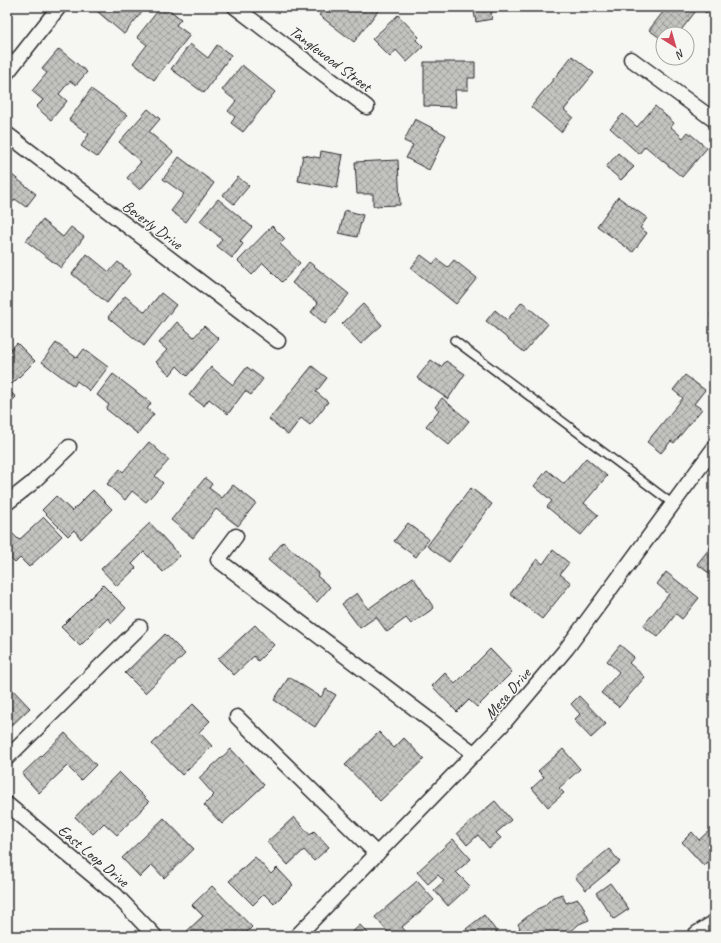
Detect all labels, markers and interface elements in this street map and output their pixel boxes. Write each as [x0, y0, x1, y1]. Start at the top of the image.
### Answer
street label: Tanglewood Street [285, 21, 377, 97]
north arrow [655, 26, 695, 66]
text: N [672, 46, 688, 63]
street label: Beverly Drive [118, 196, 188, 255]
street label: Mesa Drive [480, 663, 536, 723]
street label: East Loop Drive [54, 820, 134, 892]

